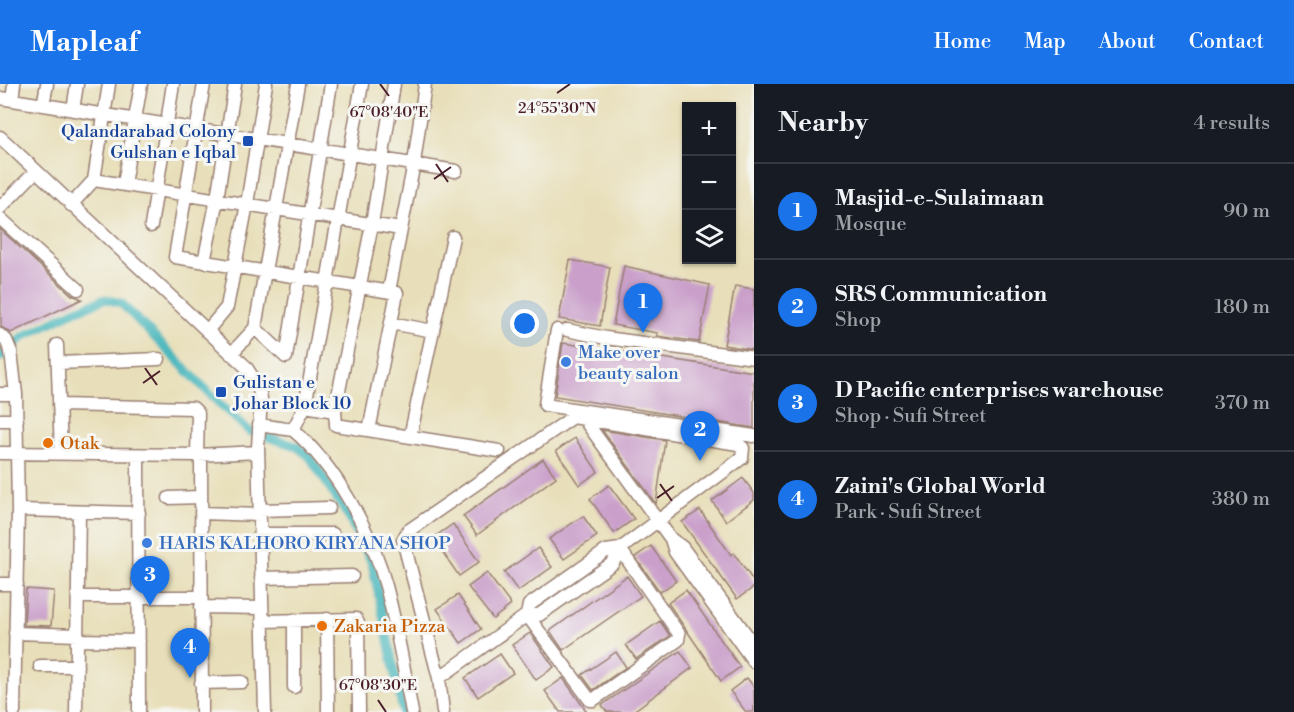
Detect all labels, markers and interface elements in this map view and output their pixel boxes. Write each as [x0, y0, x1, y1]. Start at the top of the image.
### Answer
text: Mapleaf [30, 25, 138, 60]
text: Home [934, 29, 991, 55]
text: Map [1024, 29, 1066, 55]
text: About [1099, 29, 1156, 55]
text: Contact [1189, 29, 1264, 55]
text: 24°55'30"N [518, 99, 596, 118]
map controls [682, 102, 736, 264]
button: + [682, 102, 736, 156]
text: 67°08'40"E [350, 103, 428, 122]
text: Nearby [778, 107, 868, 139]
text: 4 results [1193, 111, 1270, 136]
place label: Qalandarabad Colony Gulshan e Iqbal [61, 120, 237, 164]
marker: Qalandarabad Colony Gulshan e Iqbal [241, 134, 255, 148]
button: − [682, 156, 736, 210]
text: Masjid-e-Sulaimaan [835, 185, 1044, 212]
text: 1 [793, 199, 802, 224]
text: 90 m [1223, 199, 1270, 224]
button: layers [682, 210, 736, 264]
text: Mosque [835, 212, 907, 237]
text: SRS Communication [835, 281, 1047, 308]
pin: 1 [624, 284, 662, 333]
text: 2 [791, 295, 804, 320]
text: 180 m [1215, 295, 1270, 320]
text: Shop [835, 308, 881, 333]
your location [510, 309, 539, 338]
place label: Make over beauty salon [578, 341, 679, 385]
marker: Make over beauty salon [559, 355, 573, 369]
place label: Gulistan e Johar Block 10 [232, 371, 352, 415]
text: D Pacific enterprises warehouse [835, 377, 1164, 404]
marker: Gulistan e Johar Block 10 [214, 385, 228, 399]
text: 3 [791, 391, 804, 416]
text: 370 m [1215, 391, 1270, 416]
text: Shop · Sufi Street [835, 404, 986, 429]
pin: 2 [680, 412, 720, 461]
place label: Otak [60, 432, 101, 455]
marker: Otak [41, 436, 55, 450]
text: Zaini's Global World [835, 473, 1046, 500]
text: 4 [791, 487, 804, 512]
text: 380 m [1212, 487, 1270, 512]
text: Park · Sufi Street [835, 500, 982, 525]
place label: HARIS KALHORO KIRYANA SHOP [159, 532, 451, 555]
marker: HARIS KALHORO KIRYANA SHOP [140, 536, 154, 550]
pin: 3 [130, 556, 170, 606]
place label: Zakaria Pizza [334, 615, 446, 638]
marker: Zakaria Pizza [315, 619, 329, 633]
pin: 4 [170, 628, 210, 678]
text: 67°08'30"E [339, 676, 417, 695]

